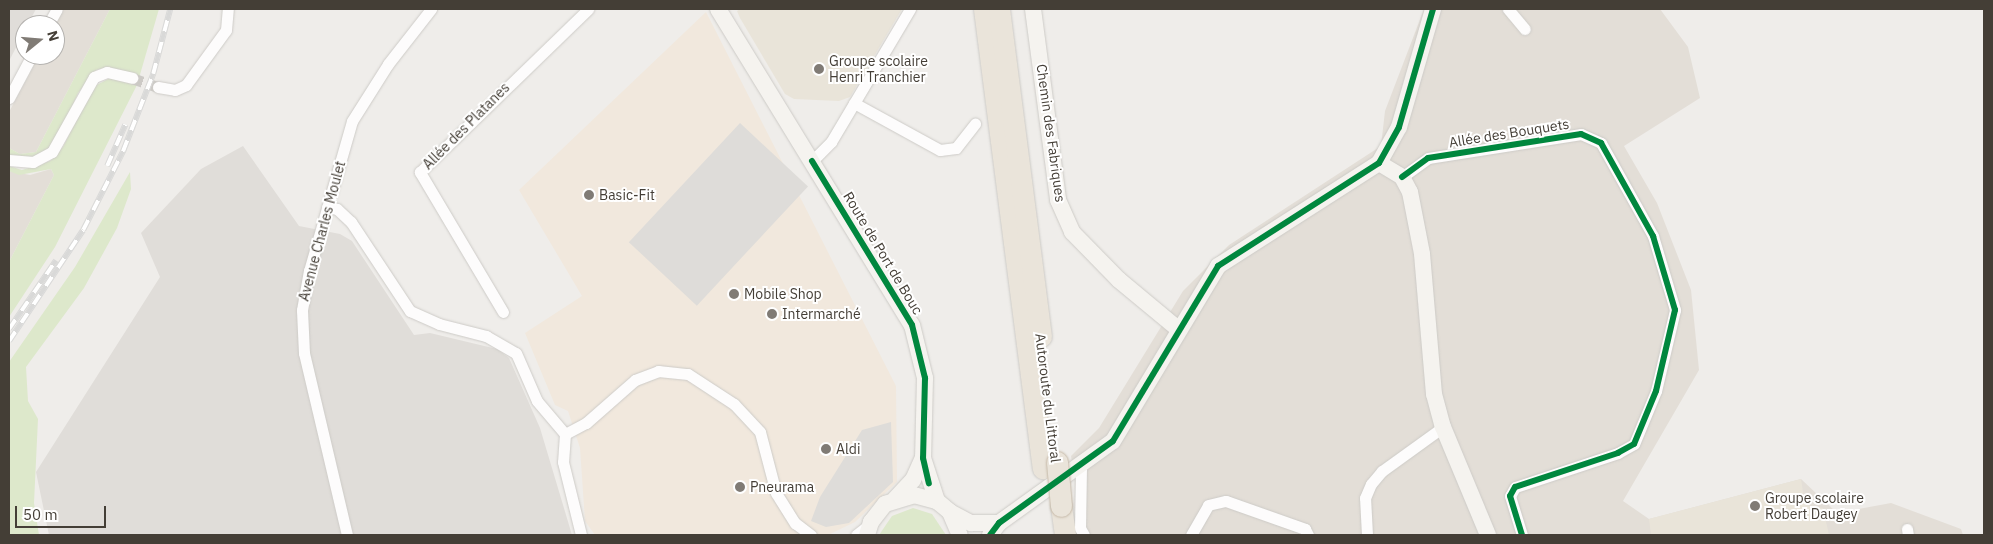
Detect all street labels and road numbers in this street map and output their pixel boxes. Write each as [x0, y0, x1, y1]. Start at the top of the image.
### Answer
street label: Chemin des Fabriques [1033, 63, 1069, 203]
street label: Allée des Platanes [419, 79, 513, 173]
street label: Allée des Bouquets [1448, 115, 1570, 151]
street label: Avenue Charles Moulet [295, 159, 349, 303]
street label: Route de Port de Bouc [840, 189, 926, 317]
street label: Autoroute du Littoral [1032, 332, 1064, 464]

